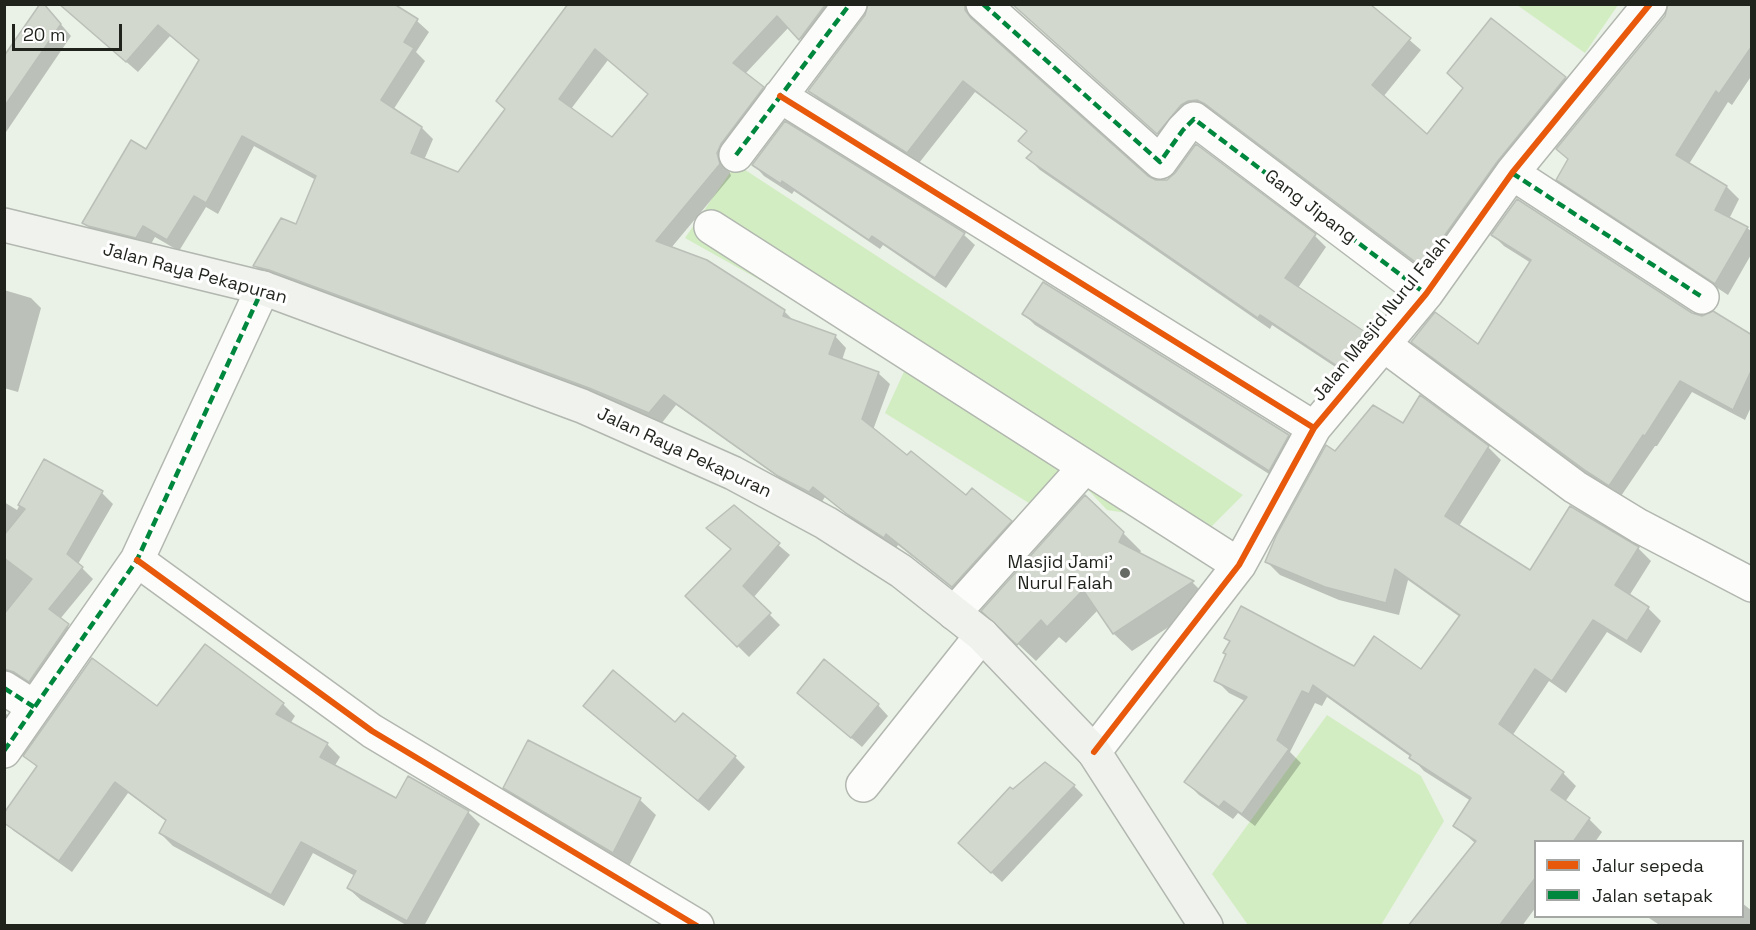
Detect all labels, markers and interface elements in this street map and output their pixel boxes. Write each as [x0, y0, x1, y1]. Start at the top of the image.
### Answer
scale bar [15, 12, 124, 50]
text: 20 m [23, 23, 66, 46]
street label: Gang Jipang [1260, 166, 1360, 248]
street label: Jalan Masjid Nurul Falah [1308, 232, 1456, 406]
street label: Jalan Raya Pekapuran [100, 239, 290, 309]
street label: Jalan Raya Pekapuran [593, 403, 775, 503]
place label: Masjid Jami' Nurul Falah [1008, 552, 1113, 594]
marker: Masjid Jami' Nurul Falah [1118, 566, 1132, 580]
legend [1534, 840, 1744, 918]
text: Jalur sepeda [1592, 854, 1704, 877]
text: Jalan setapak [1592, 884, 1713, 907]

